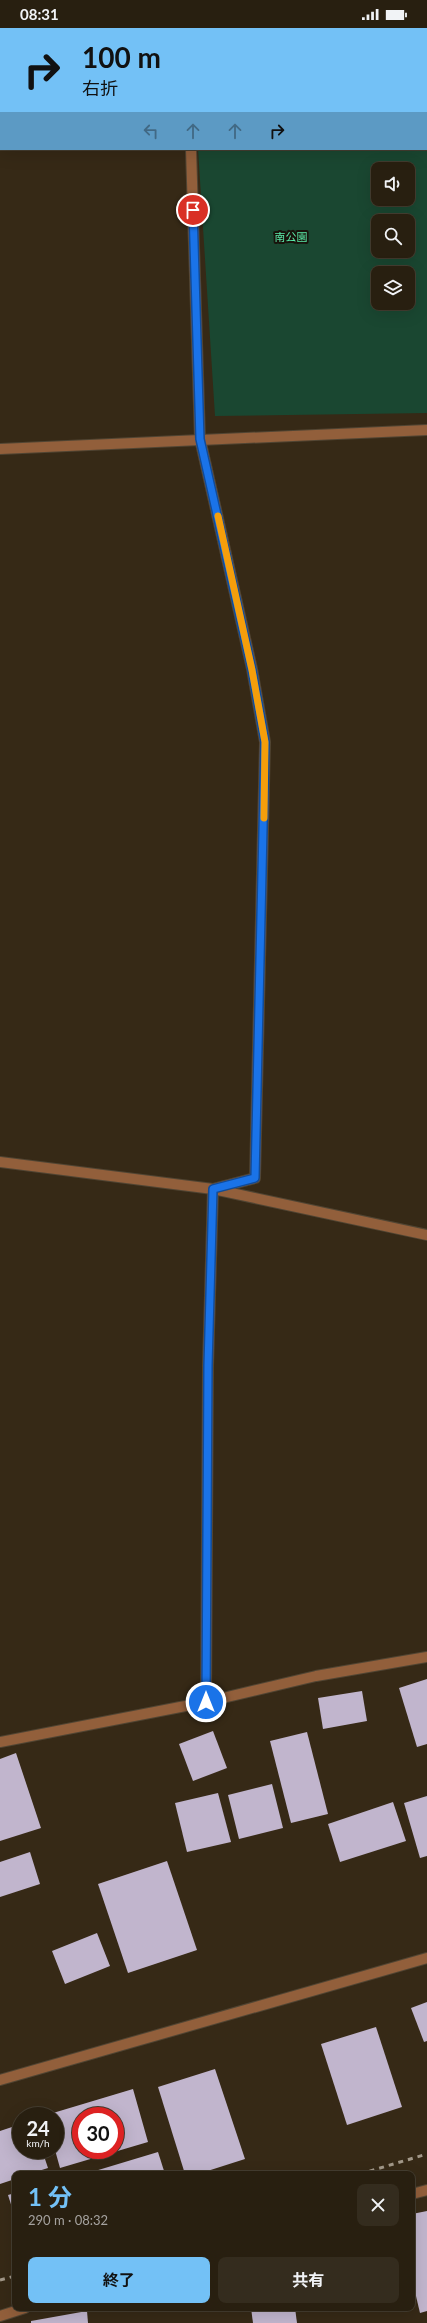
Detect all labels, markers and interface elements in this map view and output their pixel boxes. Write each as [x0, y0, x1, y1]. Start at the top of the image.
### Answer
text: 08:31 [20, 5, 59, 23]
text: 100 m [82, 40, 161, 74]
icon: right [16, 44, 68, 96]
text: 右折 [82, 77, 118, 99]
icon: left [140, 120, 162, 142]
icon: ahead [182, 120, 204, 142]
icon: ahead [224, 120, 246, 142]
icon: right [266, 120, 288, 142]
map controls [371, 162, 415, 310]
button: sound [371, 162, 415, 206]
pin [176, 193, 210, 227]
icon: arrive [182, 199, 204, 221]
button: search [371, 214, 415, 258]
park label: 南公園 [275, 230, 308, 243]
button: layers [371, 266, 415, 310]
position arrow [185, 1681, 227, 1723]
speed limit sign: 30 [72, 2107, 124, 2159]
text: 24 [26, 2116, 50, 2140]
text: km/h [26, 2137, 50, 2149]
text: 1 分 [28, 2182, 72, 2211]
button: close [357, 2184, 399, 2226]
text: 290 m · 08:32 [28, 2212, 108, 2228]
button: 終了 [28, 2257, 210, 2303]
button: 共有 [218, 2257, 399, 2303]

